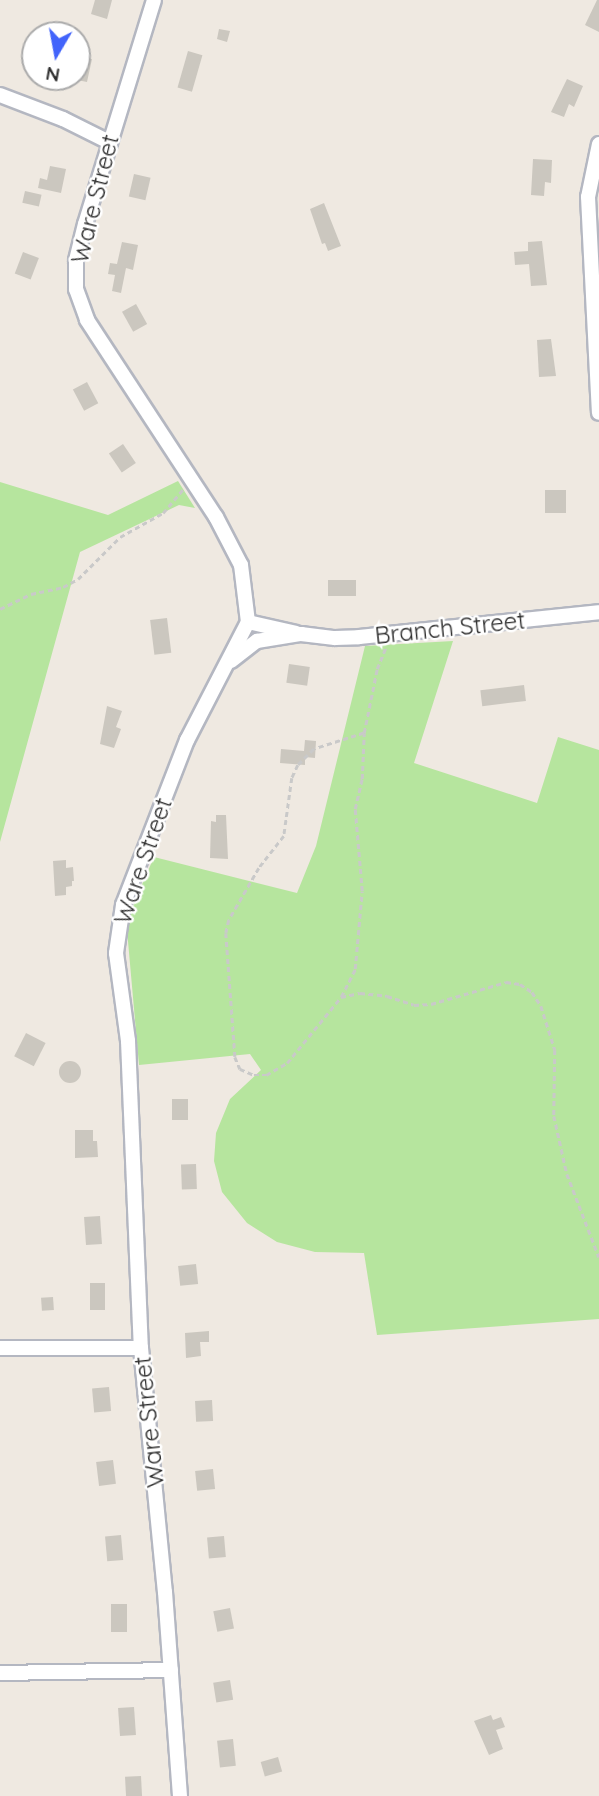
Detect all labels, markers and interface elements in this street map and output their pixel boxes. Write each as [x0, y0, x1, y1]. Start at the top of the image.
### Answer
north arrow [21, 21, 91, 91]
text: N [44, 62, 62, 88]
street label: Ware Street [65, 132, 125, 266]
street label: Branch Street [373, 606, 527, 650]
street label: Ware Street [108, 794, 178, 928]
street label: Ware Street [128, 1355, 170, 1489]

